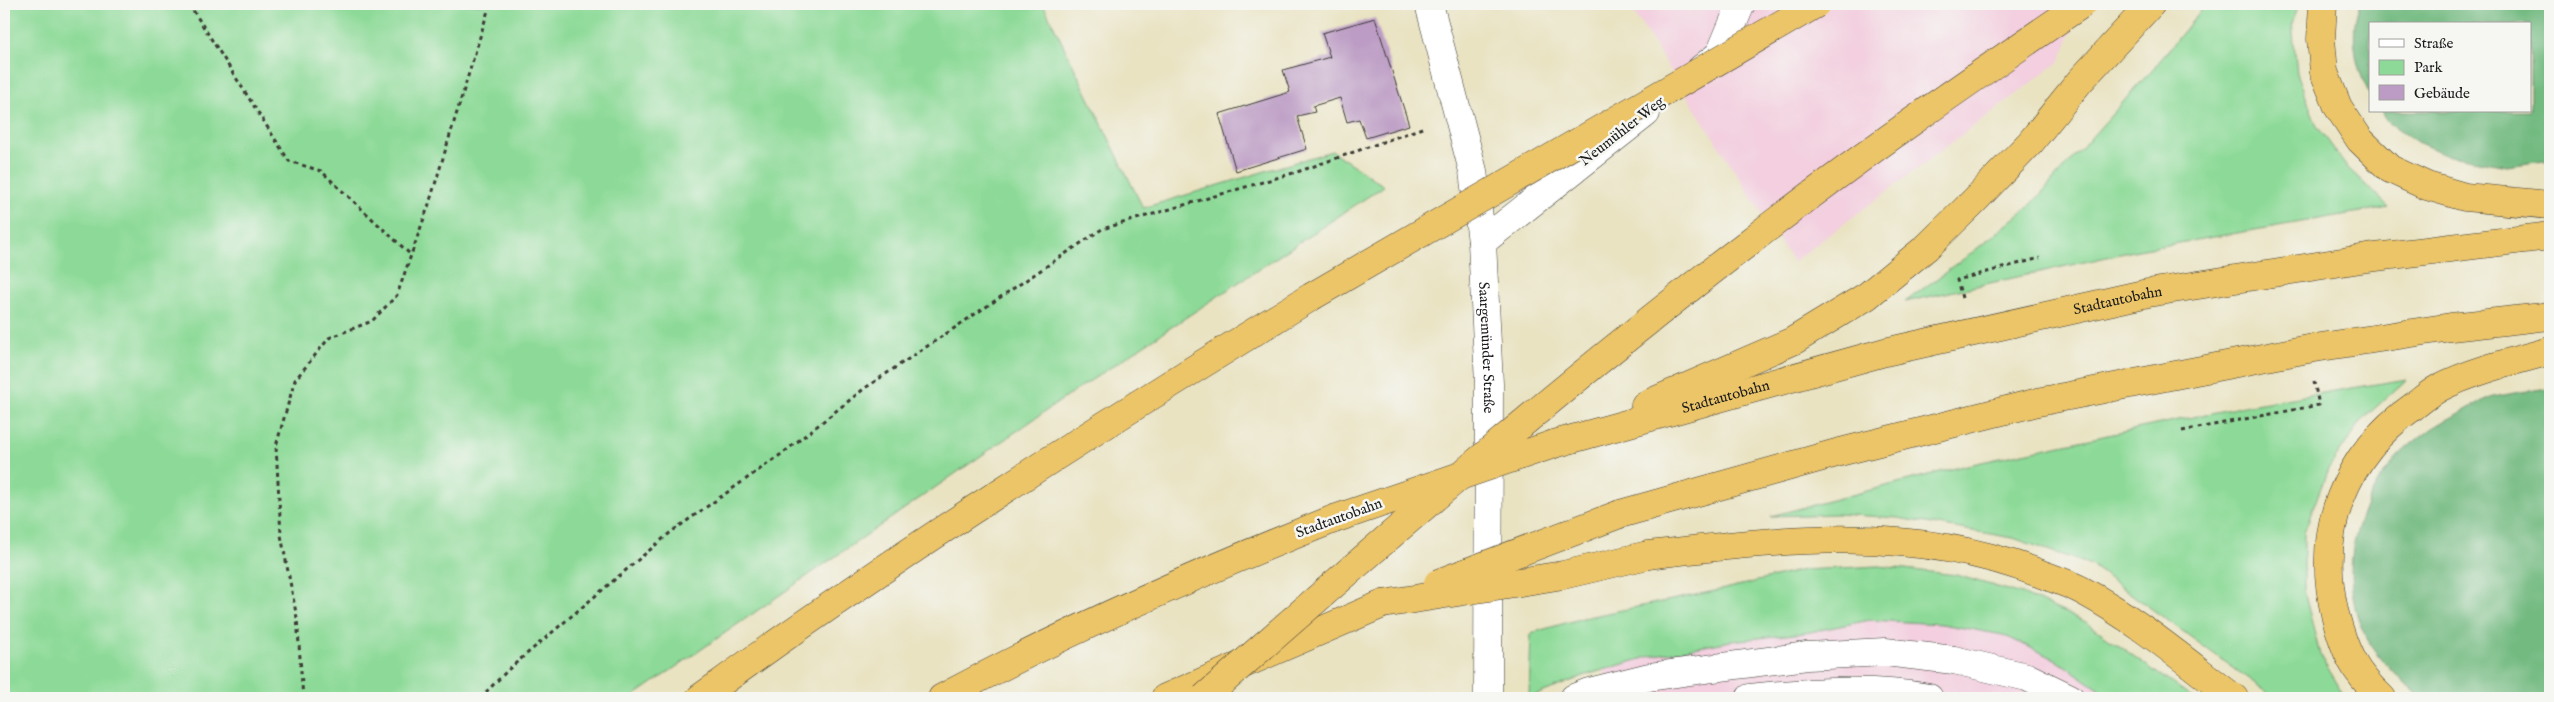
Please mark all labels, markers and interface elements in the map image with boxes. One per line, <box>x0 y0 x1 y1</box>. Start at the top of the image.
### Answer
legend <box>2369 22 2532 112</box>
text: Straße <box>2414 34 2454 53</box>
text: Park <box>2414 58 2444 77</box>
text: Gebäude <box>2414 84 2470 103</box>
street label: Neumühler Weg <box>1576 91 1669 170</box>
street label: Saargemünder Straße <box>1474 281 1499 414</box>
street label: Stadtautobahn <box>2071 281 2163 319</box>
street label: Stadtautobahn <box>1679 375 1772 418</box>
street label: Stadtautobahn <box>1293 494 1385 542</box>

